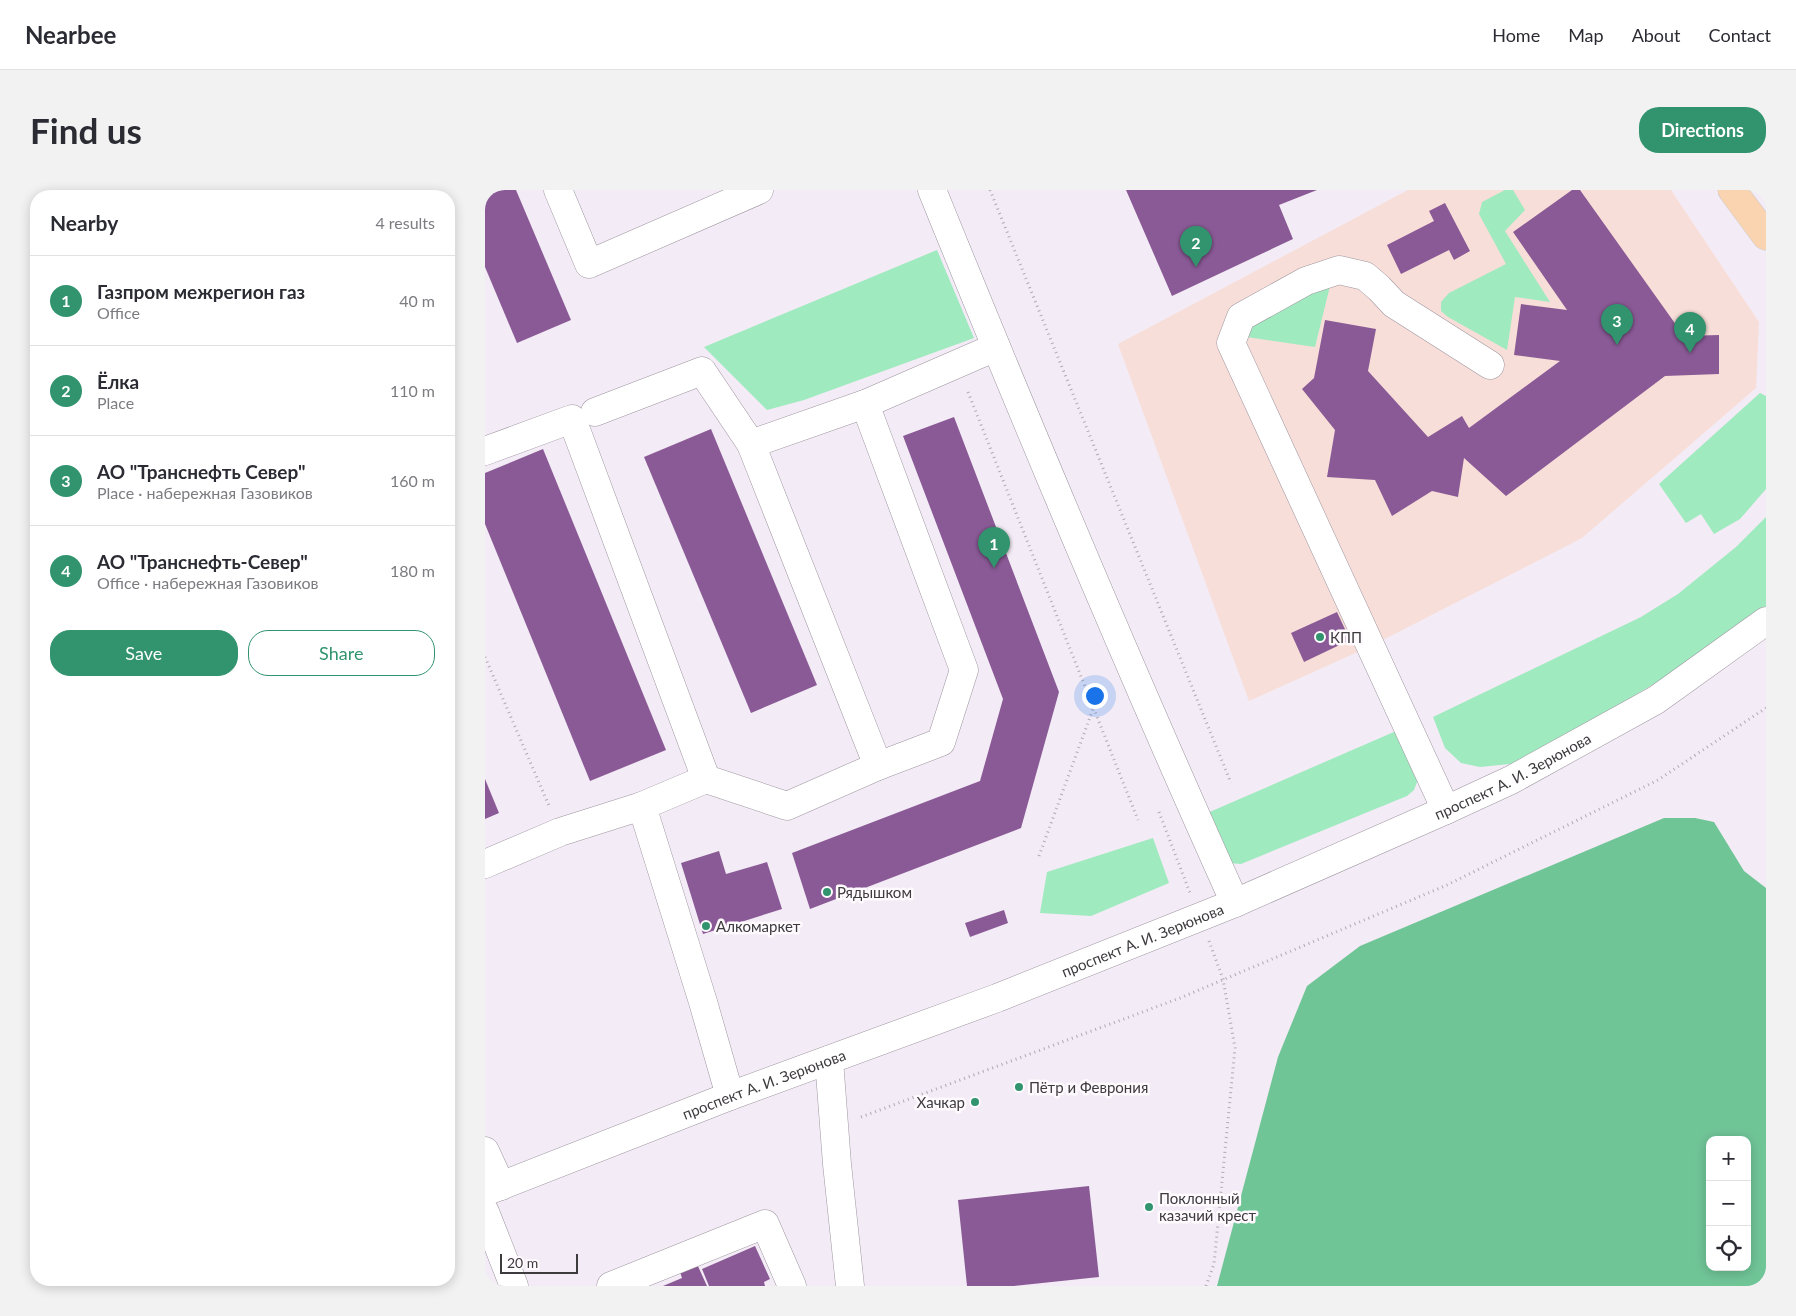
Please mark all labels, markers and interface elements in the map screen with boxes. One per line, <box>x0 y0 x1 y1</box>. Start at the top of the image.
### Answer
text: Nearbee <box>25 20 116 49</box>
text: Home <box>1492 24 1540 46</box>
text: Map <box>1568 24 1604 46</box>
text: About <box>1632 24 1681 46</box>
text: Contact <box>1709 24 1771 46</box>
button: Directions <box>1639 107 1766 153</box>
text: Find us <box>30 109 142 151</box>
text: Nearby <box>50 210 118 235</box>
text: 4 results <box>375 213 435 232</box>
pin: 2 <box>1180 226 1212 267</box>
text: Газпром межрегион газ <box>97 280 305 303</box>
text: 1 <box>61 291 71 310</box>
text: 40 m <box>399 291 435 310</box>
text: Office <box>97 303 140 322</box>
pin: 3 <box>1601 304 1633 345</box>
pin: 4 <box>1674 312 1706 353</box>
text: Ёлка <box>97 370 139 393</box>
text: 2 <box>61 381 71 400</box>
text: 110 m <box>390 381 435 400</box>
text: Place <box>97 393 134 412</box>
text: АО "Транснефть Север" <box>97 460 305 483</box>
text: 3 <box>61 471 71 490</box>
text: 160 m <box>390 471 435 490</box>
text: Place · набережная Газовиков <box>97 483 313 502</box>
pin: 1 <box>978 527 1010 568</box>
text: АО "Транснефть-Север" <box>97 550 308 573</box>
text: 4 <box>61 561 71 580</box>
text: 180 m <box>390 561 435 580</box>
text: Office · набережная Газовиков <box>97 573 318 592</box>
place label: КПП <box>1330 628 1362 646</box>
button: Save <box>50 630 238 676</box>
button: Share <box>248 630 435 676</box>
marker: КПП <box>1314 631 1326 643</box>
your location <box>1082 683 1108 709</box>
street label: проспект А. И. Зерюнова <box>1431 729 1594 823</box>
place label: Рядышком <box>837 883 912 901</box>
marker: Рядышком <box>821 886 833 898</box>
street label: проспект А. И. Зерюнова <box>1059 900 1226 980</box>
place label: Алкомаркет <box>716 917 801 935</box>
marker: Алкомаркет <box>700 920 712 932</box>
street label: проспект А. И. Зерюнова <box>680 1045 848 1123</box>
place label: Пётр и Феврония <box>1029 1078 1148 1096</box>
marker: Пётр и Феврония <box>1013 1081 1025 1093</box>
place label: Хачкар <box>917 1093 965 1111</box>
marker: Хачкар <box>969 1096 981 1108</box>
map controls <box>1706 1136 1751 1271</box>
button: + <box>1706 1136 1751 1181</box>
button: − <box>1706 1181 1751 1226</box>
place label: Поклонный казачий крест <box>1159 1189 1256 1224</box>
marker: Поклонный казачий крест <box>1143 1201 1155 1213</box>
button: locate <box>1706 1226 1751 1271</box>
scale bar <box>500 1251 577 1274</box>
text: 20 m <box>507 1254 538 1271</box>

